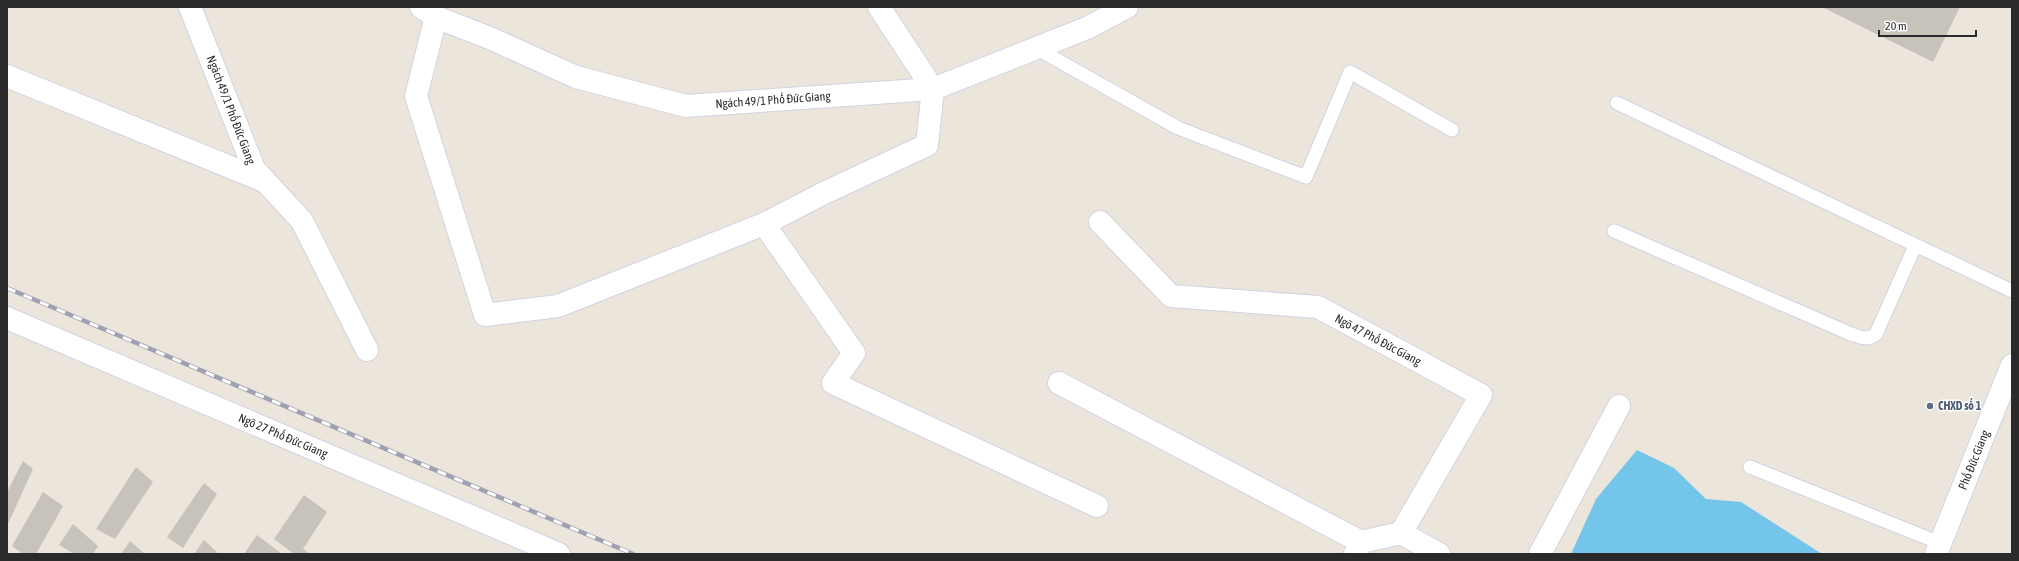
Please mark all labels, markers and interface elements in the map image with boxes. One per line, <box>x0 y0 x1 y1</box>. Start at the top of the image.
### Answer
scale bar <box>1879 12 1976 38</box>
text: 20 m <box>1885 19 1907 33</box>
street label: Ngách 49/1 Phố Đức Giang <box>204 54 259 167</box>
street label: Ngách 49/1 Phố Đức Giang <box>715 89 832 111</box>
street label: Ngõ 47 Phố Đức Giang <box>1333 311 1424 369</box>
place label: CHXD số 1 <box>1938 398 1982 413</box>
marker: CHXD số 1 <box>1925 401 1935 411</box>
street label: Ngõ 27 Phố Đức Giang <box>236 411 330 461</box>
street label: Phố Đức Giang <box>1956 427 1993 492</box>

